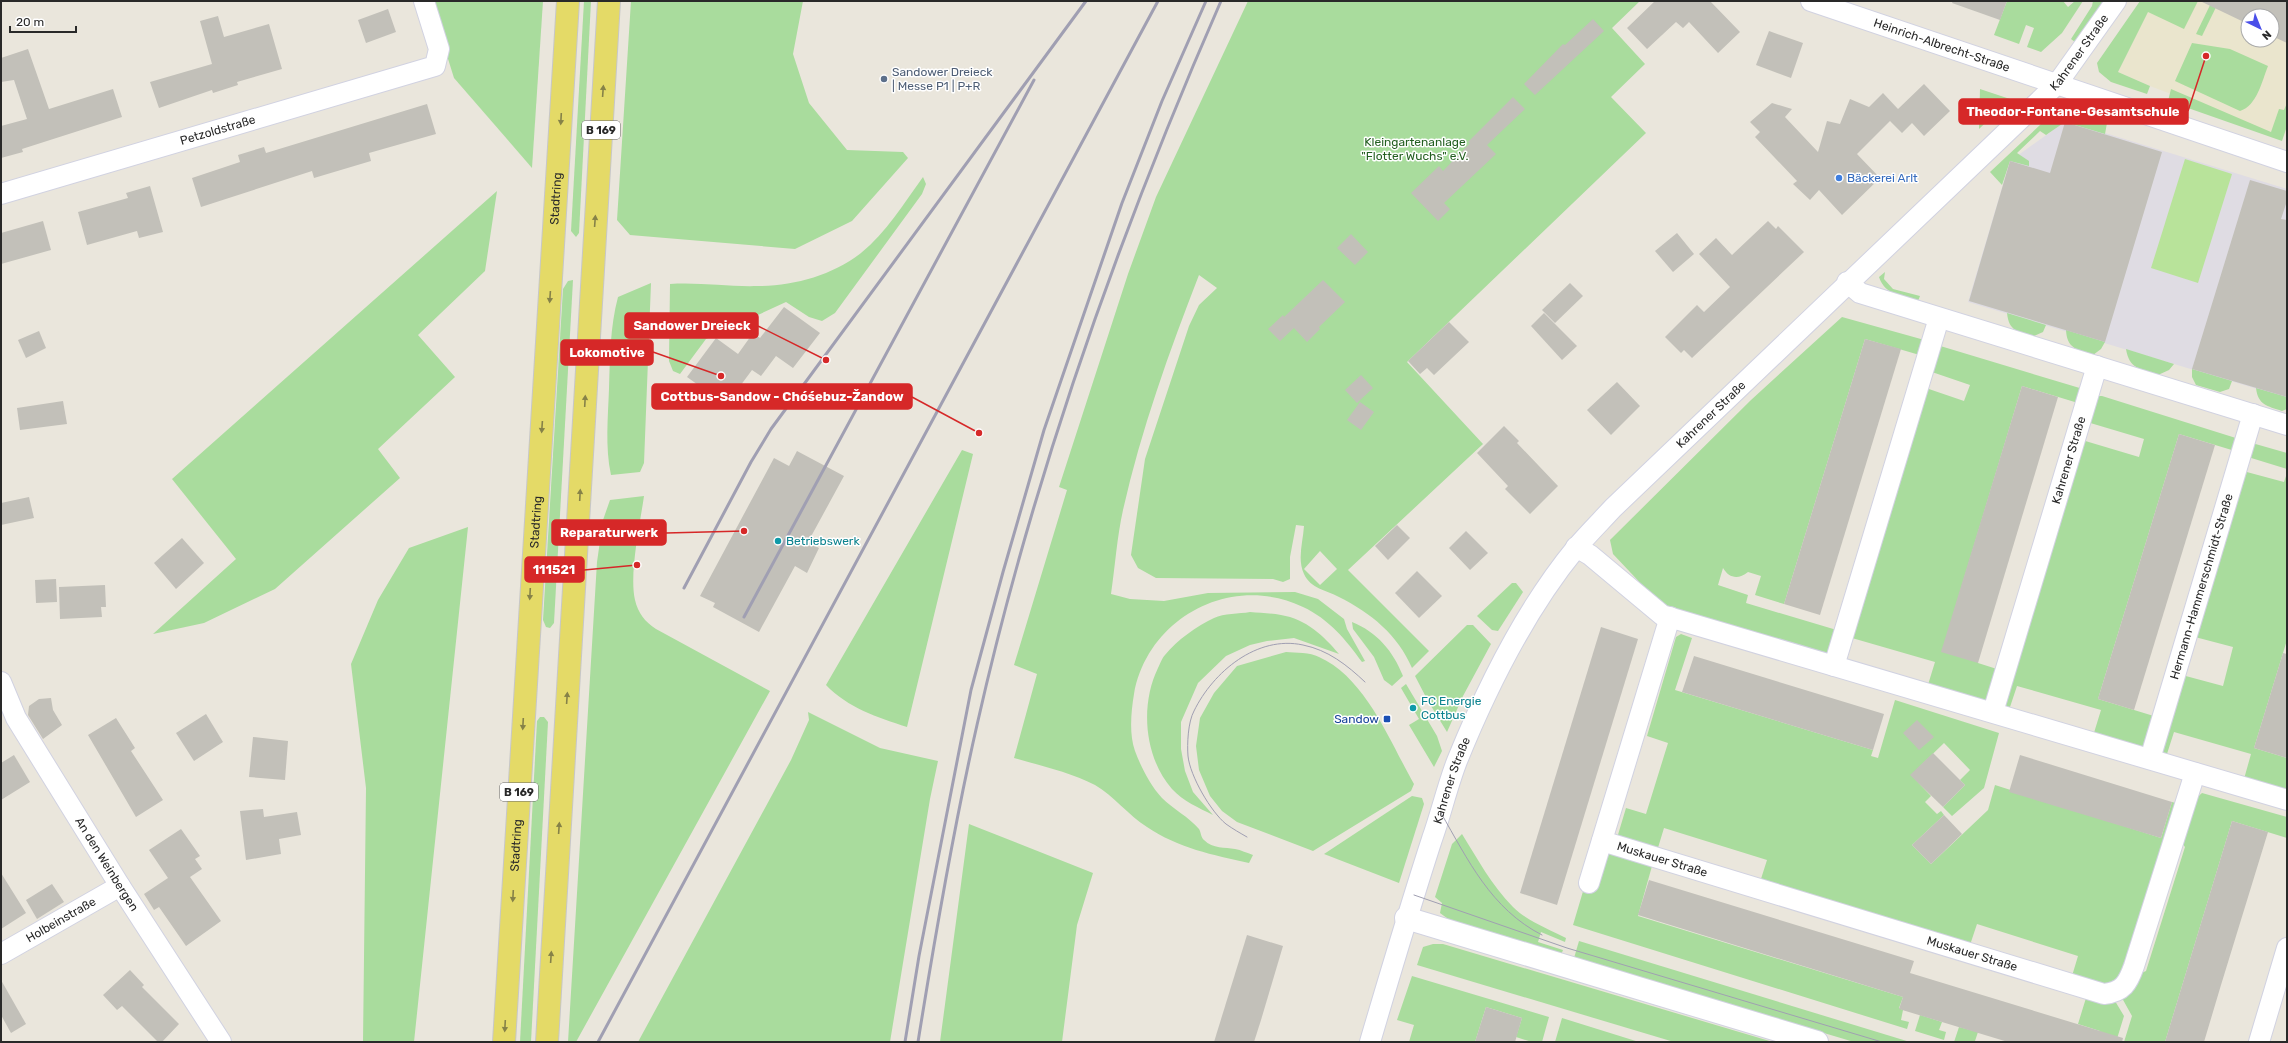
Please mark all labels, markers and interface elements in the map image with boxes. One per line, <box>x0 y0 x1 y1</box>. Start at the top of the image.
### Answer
scale bar <box>10 8 76 34</box>
north arrow <box>2240 8 2280 48</box>
street label: Kahrener Straße <box>2047 11 2111 94</box>
text: 20 m <box>16 15 44 29</box>
street label: Heinrich-Albrecht-Straße <box>1872 16 2012 75</box>
text: N <box>2259 27 2274 42</box>
place label: Sandower Dreieck | Messe P1 | P+R <box>892 65 993 93</box>
marker: Sandower Dreieck | Messe P1 | P+R <box>879 74 889 84</box>
one-way arrow <box>600 85 607 97</box>
callout: Theodor-Fontane-Gesamtschule <box>1959 99 2188 124</box>
text: Theodor-Fontane-Gesamtschule <box>1966 104 2180 119</box>
street label: Petzoldstraße <box>179 112 257 148</box>
one-way arrow <box>557 113 564 125</box>
road number: B 169 <box>582 121 620 139</box>
park label: Kleingartenanlage "Flotter Wuchs" e.V. <box>1361 135 1469 163</box>
place label: Bäckerei Arlt <box>1847 171 1918 185</box>
street label: Stadtring <box>547 172 564 225</box>
marker: Bäckerei Arlt <box>1834 173 1844 183</box>
one-way arrow <box>592 215 599 227</box>
one-way arrow <box>547 291 554 303</box>
callout: Sandower Dreieck <box>625 313 758 338</box>
text: Sandower Dreieck <box>633 318 751 333</box>
callout: Lokomotive <box>561 340 653 365</box>
text: Lokomotive <box>569 345 645 360</box>
street label: Kahrener Straße <box>1673 378 1749 451</box>
callout: Cottbus-Sandow - Chóśebuz-Žandow <box>652 384 912 409</box>
text: Cottbus-Sandow - Chóśebuz-Žandow <box>660 389 904 404</box>
one-way arrow <box>582 395 589 407</box>
street label: Kahrener Straße <box>2049 414 2089 506</box>
one-way arrow <box>538 421 545 433</box>
one-way arrow <box>577 488 583 501</box>
street label: Hermann-Hammerschmidt-Straße <box>2167 492 2236 681</box>
street label: Stadtring <box>527 495 545 549</box>
callout: Reparaturwerk <box>552 520 666 545</box>
text: Reparaturwerk <box>560 525 658 540</box>
place label: Betriebswerk <box>786 534 860 548</box>
marker: Betriebswerk <box>773 536 783 546</box>
callout: 111521 <box>525 557 584 582</box>
text: 111521 <box>533 562 575 577</box>
one-way arrow <box>527 588 534 600</box>
one-way arrow <box>564 692 571 704</box>
place label: FC Energie Cottbus <box>1421 694 1482 722</box>
marker: FC Energie Cottbus <box>1408 703 1418 713</box>
place label: Sandow <box>1334 712 1379 726</box>
marker: Sandow <box>1382 714 1392 724</box>
one-way arrow <box>519 718 526 730</box>
street label: Kahrener Straße <box>1430 735 1473 826</box>
road number: B 169 <box>500 783 538 801</box>
street label: An den Weinbergen <box>72 815 141 914</box>
street label: Stadtring <box>507 819 525 872</box>
one-way arrow <box>556 821 562 834</box>
street label: Muskauer Straße <box>1615 839 1709 880</box>
one-way arrow <box>509 890 516 902</box>
street label: Holbeinstraße <box>23 894 99 945</box>
street label: Muskauer Straße <box>1925 933 2019 974</box>
one-way arrow <box>547 951 554 963</box>
one-way arrow <box>501 1020 508 1032</box>

